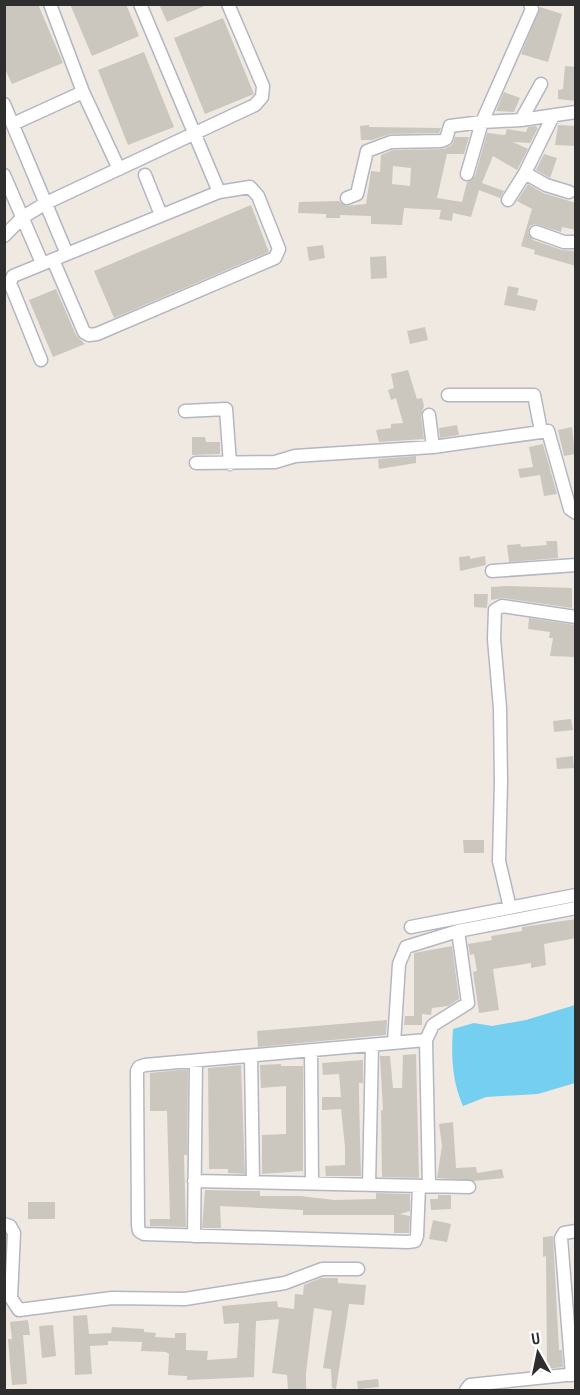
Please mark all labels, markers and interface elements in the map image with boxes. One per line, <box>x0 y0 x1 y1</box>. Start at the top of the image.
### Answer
north arrow <box>508 1323 568 1383</box>
text: U <box>530 1328 541 1349</box>

